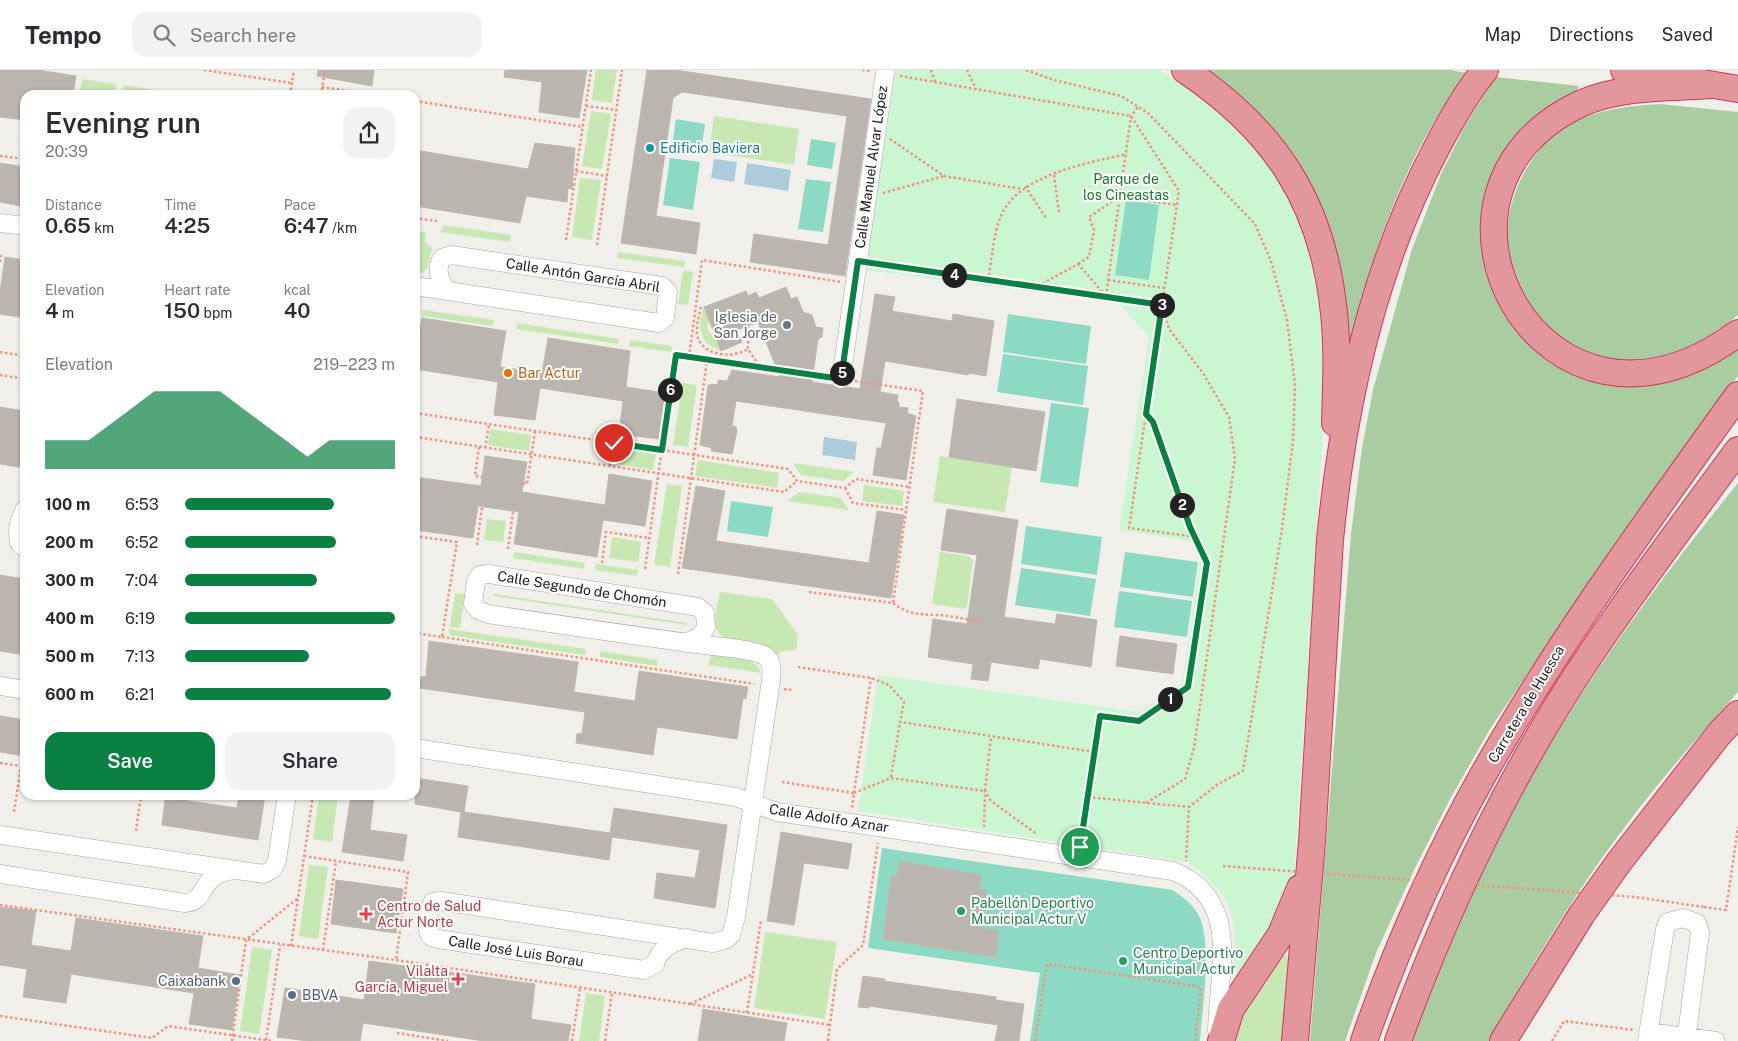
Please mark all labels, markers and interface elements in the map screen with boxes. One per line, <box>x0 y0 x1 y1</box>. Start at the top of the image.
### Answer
search box <box>132 12 482 57</box>
text: Tempo <box>25 21 102 49</box>
icon: search <box>150 21 178 49</box>
text: Search here <box>190 24 296 46</box>
text: Map <box>1484 24 1521 45</box>
text: Directions <box>1549 24 1634 45</box>
text: Saved <box>1662 24 1713 45</box>
street label: Calle Manuel Alvar López <box>852 84 890 249</box>
text: Evening run <box>45 106 201 139</box>
button: share <box>343 107 395 159</box>
place label: Edificio Baviera <box>660 140 760 156</box>
text: 20:39 <box>45 142 88 161</box>
marker: Edificio Baviera <box>644 142 656 154</box>
park label: Parque de los Cineastas <box>1083 171 1169 203</box>
text: Distance <box>45 197 102 213</box>
text: Time <box>164 197 196 213</box>
text: Pace <box>284 197 316 213</box>
text: 0.65 <box>45 213 91 238</box>
text: 4:25 <box>164 213 210 238</box>
text: 6:47 <box>284 213 329 238</box>
text: km <box>91 220 114 236</box>
text: /km <box>329 220 357 236</box>
street label: Calle Antón García Abril <box>505 255 661 295</box>
pin: 4 <box>942 262 966 288</box>
text: 4 <box>950 267 959 283</box>
text: Elevation <box>45 282 104 298</box>
text: Heart rate <box>164 282 231 298</box>
text: kcal <box>284 282 311 298</box>
pin: 3 <box>1150 292 1174 318</box>
text: 3 <box>1158 297 1167 313</box>
text: 4 <box>45 298 59 323</box>
text: 150 <box>164 298 200 323</box>
text: 40 <box>284 298 310 323</box>
text: m <box>59 305 74 321</box>
text: bpm <box>200 305 232 321</box>
place label: Iglesia de San Jorge <box>713 309 777 341</box>
marker: Iglesia de San Jorge <box>781 319 793 331</box>
text: Elevation <box>45 355 113 374</box>
text: 219–223 m <box>313 355 395 374</box>
pin: 5 <box>830 360 854 386</box>
place label: Bar Actur <box>518 365 580 381</box>
text: 5 <box>838 365 847 381</box>
marker: Bar Actur <box>502 367 514 379</box>
pin: 6 <box>658 378 682 402</box>
text: 6 <box>666 382 675 398</box>
pin <box>593 422 635 464</box>
icon: check <box>600 429 628 457</box>
pin: 2 <box>1170 492 1194 518</box>
text: 100 m <box>45 495 90 514</box>
text: 6:53 <box>125 495 159 514</box>
text: 2 <box>1178 497 1187 513</box>
text: 200 m <box>45 533 94 552</box>
text: 6:52 <box>125 533 158 552</box>
street label: Calle Segundo de Chomón <box>496 568 668 610</box>
text: 300 m <box>45 571 94 590</box>
text: 7:04 <box>125 571 158 590</box>
text: 400 m <box>45 609 94 628</box>
text: 6:19 <box>125 609 155 628</box>
street label: Carretera de Huesca <box>1485 643 1567 765</box>
text: 500 m <box>45 647 94 666</box>
text: 7:13 <box>125 647 155 666</box>
text: 600 m <box>45 685 94 704</box>
text: 6:21 <box>125 685 155 704</box>
pin: 1 <box>1158 686 1182 712</box>
text: 1 <box>1168 691 1174 707</box>
button: Save <box>45 732 215 790</box>
button: Share <box>225 732 395 790</box>
street label: Calle Adolfo Aznar <box>768 801 890 835</box>
pin <box>1059 826 1101 868</box>
icon: arrive <box>1066 833 1094 861</box>
place label: Pabellón Deportivo Municipal Actur V <box>971 895 1094 927</box>
place label: Centro de Salud Actur Norte <box>377 898 481 930</box>
marker: Pabellón Deportivo Municipal Actur V <box>955 905 967 917</box>
marker: Centro de Salud Actur Norte <box>359 907 373 921</box>
street label: Calle José Luis Borau <box>447 932 585 970</box>
place label: Centro Deportivo Municipal Actur <box>1133 945 1243 977</box>
marker: Centro Deportivo Municipal Actur <box>1117 955 1129 967</box>
place label: Vilalta García, Miguel <box>355 963 448 995</box>
place label: Caixabank <box>158 973 226 989</box>
marker: Vilalta García, Miguel <box>452 973 464 985</box>
marker: Caixabank <box>230 975 242 987</box>
place label: BBVA <box>302 987 338 1003</box>
marker: BBVA <box>286 989 298 1001</box>

